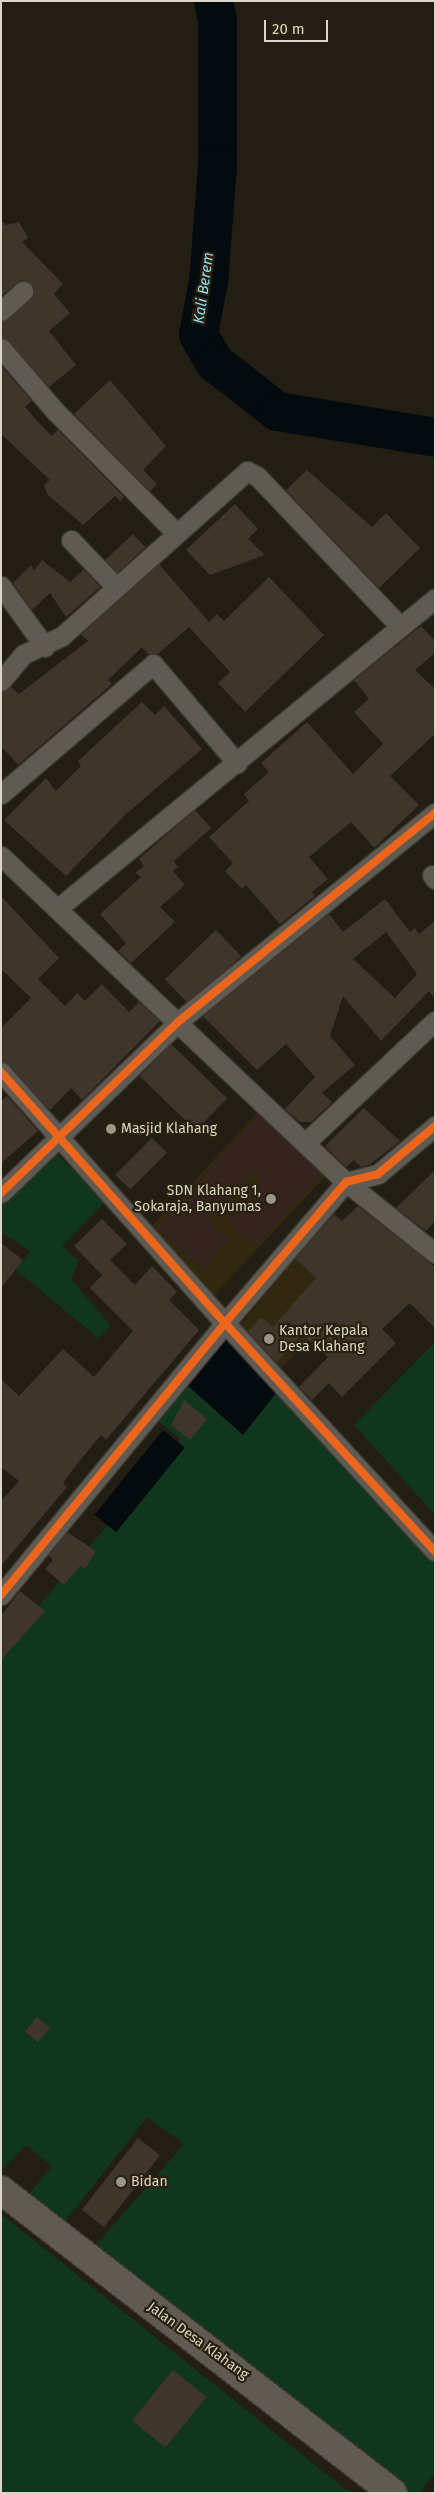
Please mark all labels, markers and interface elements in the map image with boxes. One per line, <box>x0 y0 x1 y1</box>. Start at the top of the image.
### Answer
scale bar <box>266 10 330 42</box>
text: 20 m <box>272 20 305 38</box>
water label: Kali Berem <box>190 251 218 325</box>
place label: Masjid Klahang <box>121 1121 217 1137</box>
marker: Masjid Klahang <box>105 1123 117 1135</box>
place label: SDN Klahang 1, Sokaraja, Banyumas <box>134 1183 261 1216</box>
marker: SDN Klahang 1, Sokaraja, Banyumas <box>265 1193 277 1205</box>
place label: Kantor Kepala Desa Klahang <box>279 1323 368 1355</box>
marker: Kantor Kepala Desa Klahang <box>263 1333 275 1345</box>
place label: Bidan <box>131 2174 168 2190</box>
marker: Bidan <box>115 2176 127 2188</box>
street label: Jalan Desa Klahang <box>144 2299 252 2383</box>

